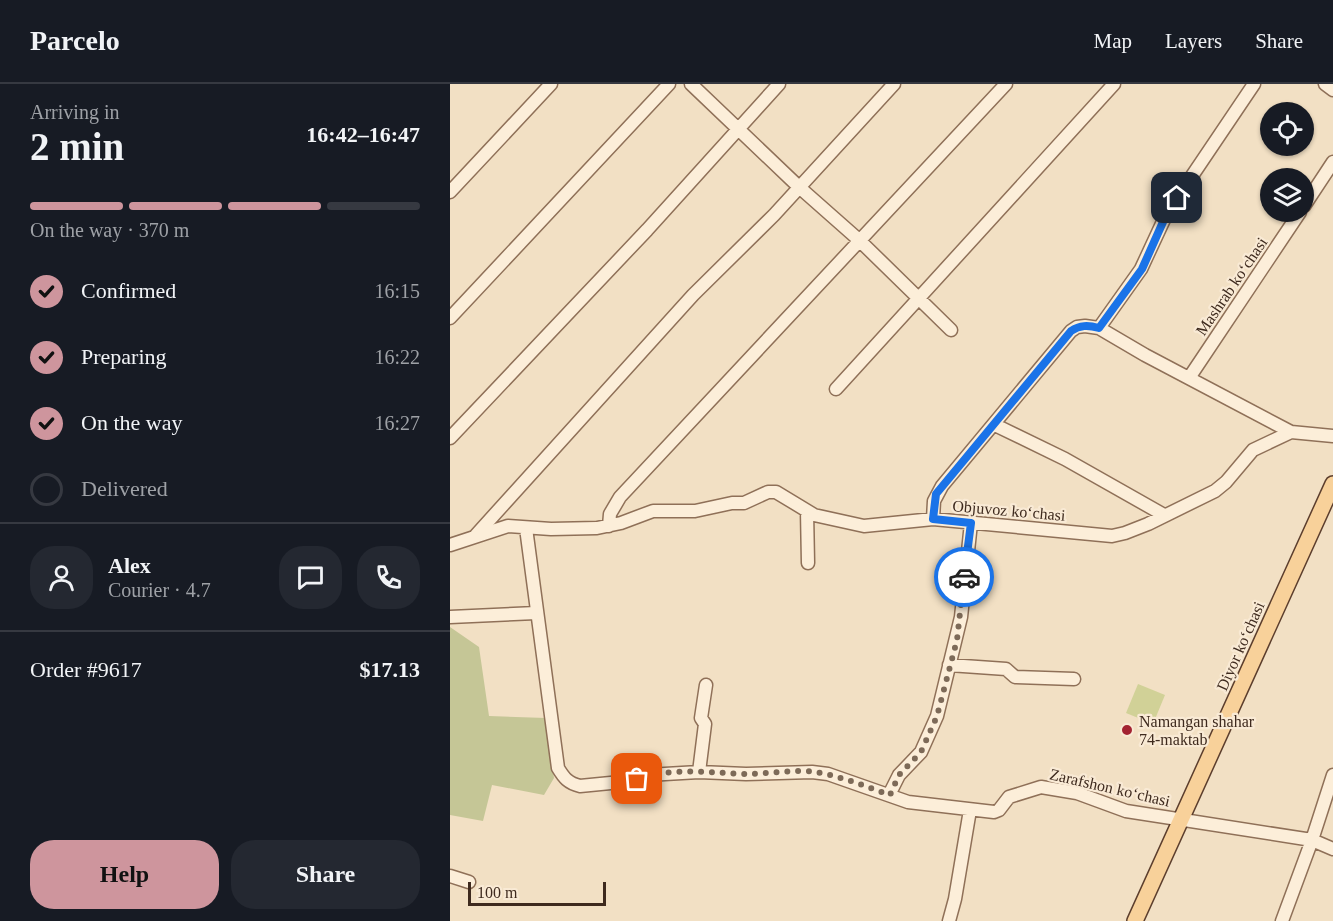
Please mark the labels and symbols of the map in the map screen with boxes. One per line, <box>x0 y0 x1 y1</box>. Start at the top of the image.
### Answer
pin <box>1151 172 1202 223</box>
street label: Mashrab koʻchasi <box>1192 234 1271 338</box>
street label: Objuvoz koʻchasi <box>952 497 1067 525</box>
courier <box>934 547 994 607</box>
street label: Diyor koʻchasi <box>1213 599 1269 694</box>
place label: Namangan shahar 74-maktab <box>1139 713 1255 748</box>
marker: Namangan shahar 74-maktab <box>1120 723 1134 737</box>
pin <box>611 753 662 804</box>
street label: Zarafshon koʻchasi <box>1048 765 1172 810</box>
scale bar <box>468 879 606 906</box>

